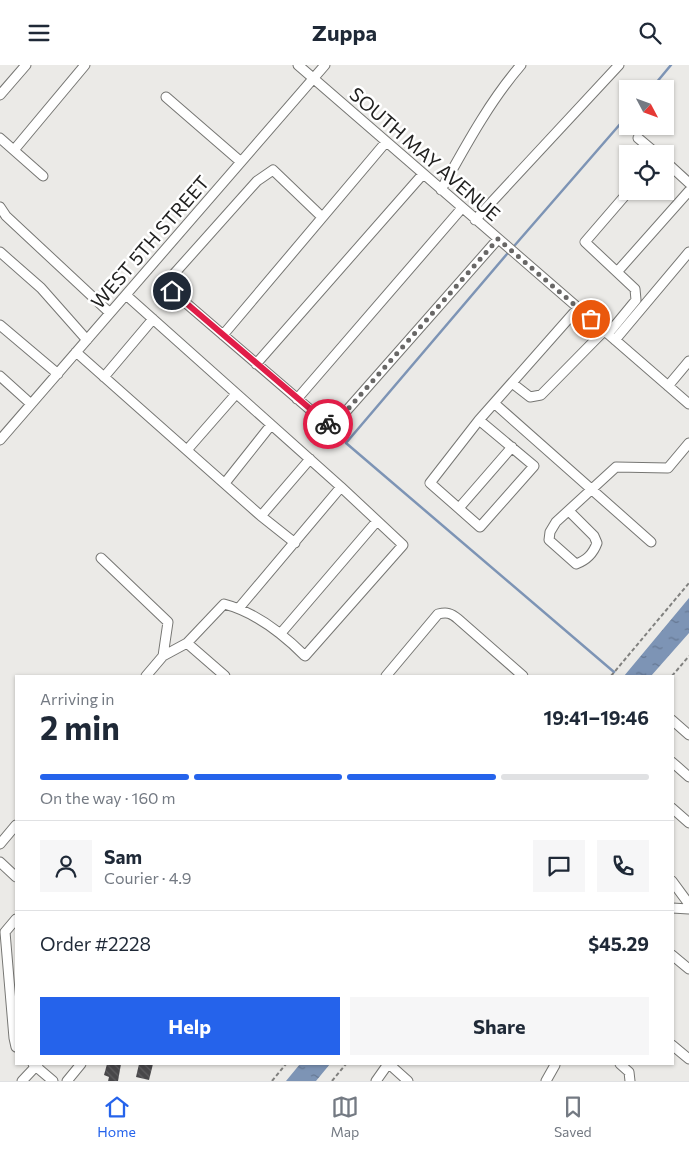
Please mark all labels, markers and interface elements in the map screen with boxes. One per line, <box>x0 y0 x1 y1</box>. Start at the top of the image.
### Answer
icon: menu <box>25 19 53 47</box>
text: Zuppa <box>312 19 377 46</box>
icon: search <box>636 19 664 47</box>
north arrow <box>619 80 674 135</box>
map controls <box>619 80 674 200</box>
street label: SOUTH MAY AVENUE <box>345 82 505 225</box>
button: locate <box>619 145 674 200</box>
street label: WEST 5TH STREET <box>86 171 214 313</box>
pin <box>151 270 193 312</box>
icon: home <box>158 277 186 305</box>
pin <box>570 298 612 340</box>
icon: bag <box>577 305 605 333</box>
courier <box>303 399 353 449</box>
icon: bike <box>314 410 342 438</box>
text: Arriving in <box>40 689 114 708</box>
text: 19:41–19:46 <box>544 706 649 729</box>
text: 2 min <box>40 707 120 747</box>
text: On the way · 160 m <box>40 788 176 807</box>
button: person <box>40 840 92 892</box>
button: chat <box>533 840 585 892</box>
button: phone <box>597 840 649 892</box>
text: Sam <box>104 845 142 868</box>
text: Courier · 4.9 <box>104 868 191 887</box>
text: Order #2228 <box>40 932 151 955</box>
text: $45.29 <box>588 932 649 955</box>
button: Help <box>40 997 340 1055</box>
button: Share <box>350 997 649 1055</box>
tab: Home <box>97 1093 136 1140</box>
tab: Map <box>330 1093 359 1140</box>
tab: Saved <box>554 1093 592 1140</box>

